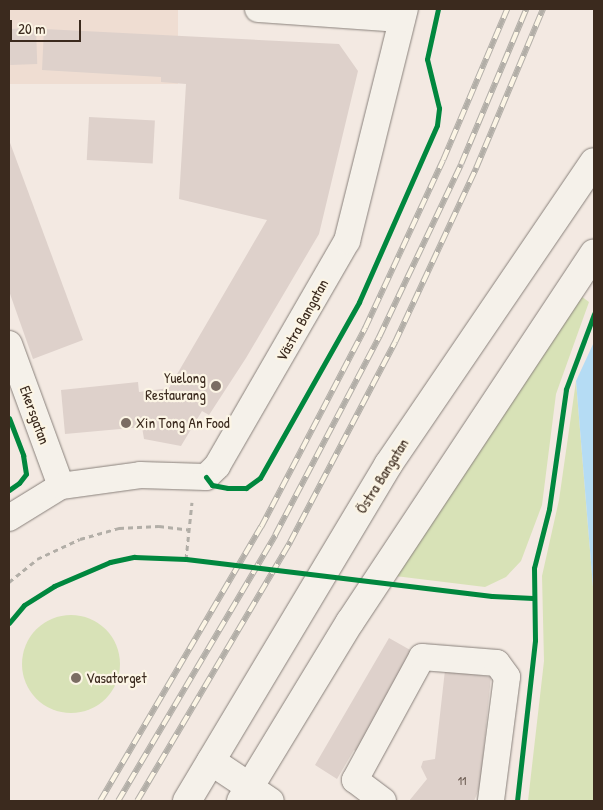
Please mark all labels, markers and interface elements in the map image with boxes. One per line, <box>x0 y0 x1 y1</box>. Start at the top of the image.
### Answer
scale bar <box>12 10 84 42</box>
text: 20 m <box>18 18 45 39</box>
street label: Västra Bangatan <box>272 276 332 364</box>
place label: Yuelong Restaurang <box>145 368 206 403</box>
marker: Yuelong Restaurang <box>210 380 222 392</box>
street label: Ekersgatan <box>16 383 54 447</box>
place label: Xin Tong An Food <box>136 414 230 432</box>
marker: Xin Tong An Food <box>120 417 132 429</box>
street label: Östra Bangatan <box>352 435 412 517</box>
place label: Vasatorget <box>86 669 147 687</box>
marker: Vasatorget <box>70 672 82 684</box>
house number: 11 <box>458 774 466 788</box>

